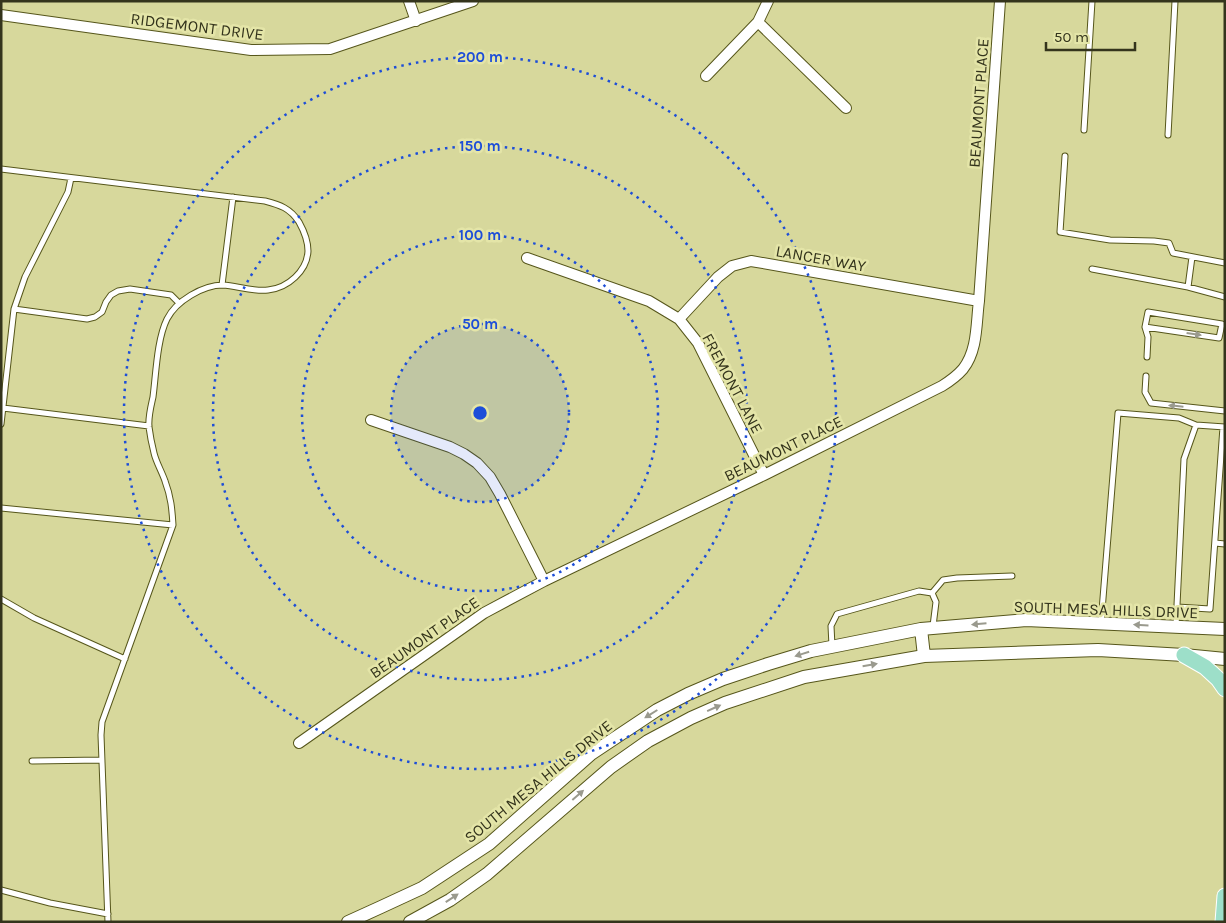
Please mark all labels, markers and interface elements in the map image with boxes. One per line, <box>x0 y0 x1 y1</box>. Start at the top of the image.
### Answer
street label: RIDGEMONT DRIVE <box>129 9 264 44</box>
scale bar <box>1046 20 1135 52</box>
text: 50 m <box>1054 28 1089 46</box>
street label: BEAUMONT PLACE <box>965 38 992 168</box>
text: 200 m <box>457 48 503 66</box>
text: 150 m <box>459 137 501 155</box>
text: 100 m <box>459 226 501 244</box>
street label: LANCER WAY <box>774 241 868 276</box>
text: 50 m <box>462 315 498 333</box>
street label: FREMONT LANE <box>698 330 767 436</box>
one-way arrow <box>1186 331 1202 339</box>
one-way arrow <box>1168 402 1184 410</box>
centre of rings <box>471 404 489 422</box>
street label: BEAUMONT PLACE <box>721 412 846 485</box>
street label: BEAUMONT PLACE <box>366 592 483 682</box>
street label: SOUTH MESA HILLS DRIVE <box>1013 597 1199 622</box>
one-way arrow <box>971 620 987 628</box>
one-way arrow <box>1133 621 1149 629</box>
one-way arrow <box>794 650 809 658</box>
one-way arrow <box>863 661 879 669</box>
one-way arrow <box>707 704 721 712</box>
one-way arrow <box>645 709 658 719</box>
street label: SOUTH MESA HILLS DRIVE <box>461 716 616 847</box>
one-way arrow <box>571 790 584 801</box>
one-way arrow <box>446 893 459 903</box>

